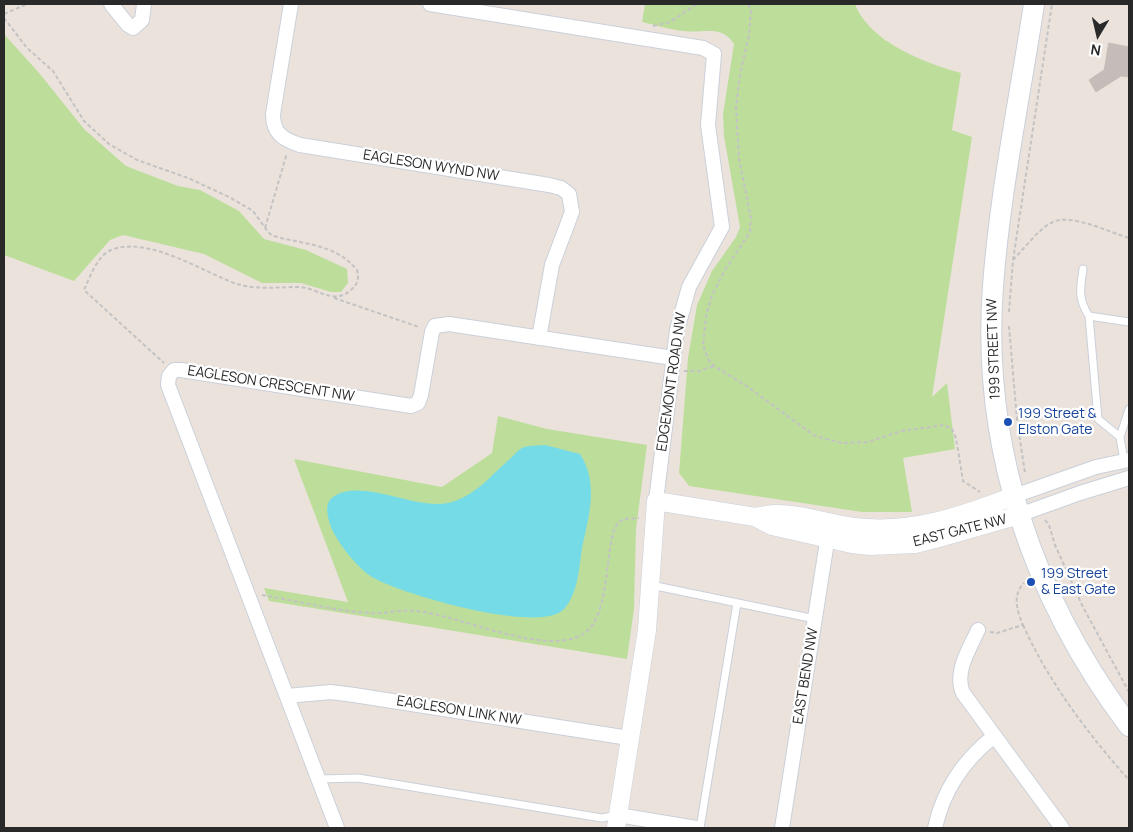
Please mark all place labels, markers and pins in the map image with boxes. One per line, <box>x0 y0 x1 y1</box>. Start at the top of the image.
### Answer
place label: 199 Street & Elston Gate <box>1018 406 1097 438</box>
marker: 199 Street & Elston Gate <box>1002 416 1014 428</box>
place label: 199 Street & East Gate <box>1041 566 1116 598</box>
marker: 199 Street & East Gate <box>1025 576 1037 588</box>

